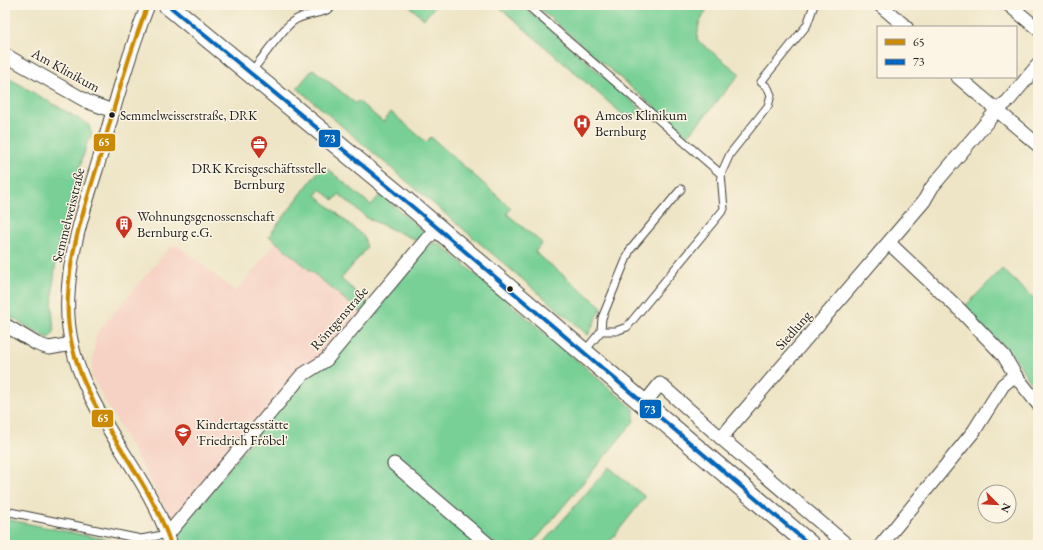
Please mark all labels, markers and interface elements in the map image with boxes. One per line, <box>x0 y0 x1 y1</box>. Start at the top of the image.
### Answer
legend <box>877 26 1017 78</box>
text: 65 <box>913 34 925 50</box>
street label: Am Klinikum <box>28 43 103 96</box>
text: 73 <box>913 54 925 70</box>
place label: Ameos Klinikum Bernburg <box>594 106 687 140</box>
place label: Semmelweisserstraße, DRK <box>120 107 257 124</box>
marker: Semmelweisserstraße, DRK <box>107 110 117 120</box>
hospital icon: Ameos Klinikum Bernburg <box>572 113 592 138</box>
line badge: 73 <box>318 129 341 148</box>
text: 73 <box>324 131 336 145</box>
line badge: 65 <box>93 133 116 152</box>
office icon: DRK Kreisgeschäftsstelle Bernburg <box>249 134 269 159</box>
text: 65 <box>98 135 110 149</box>
place label: DRK Kreisgeschäftsstelle Bernburg <box>192 159 327 193</box>
street label: Semmelweisstraße <box>48 165 89 264</box>
place label: Wohnungsgenossenschaft Bernburg e.G. <box>137 207 275 241</box>
building icon: Wohnungsgenossenschaft Bernburg e.G. <box>114 214 134 239</box>
street label: Röntgenstraße <box>306 282 372 354</box>
unlabelled marker <box>505 284 515 294</box>
street label: Siedlung <box>771 306 816 353</box>
line badge: 73 <box>639 399 662 419</box>
text: 73 <box>644 402 656 416</box>
line badge: 65 <box>91 409 114 428</box>
text: 65 <box>97 411 109 425</box>
place label: Kindertagesstätte 'Friedrich Fröbel' <box>196 415 289 449</box>
school or university icon: Kindertagesstätte 'Friedrich Fröbel' <box>173 422 193 447</box>
north arrow <box>977 484 1017 524</box>
text: N <box>998 501 1014 515</box>

